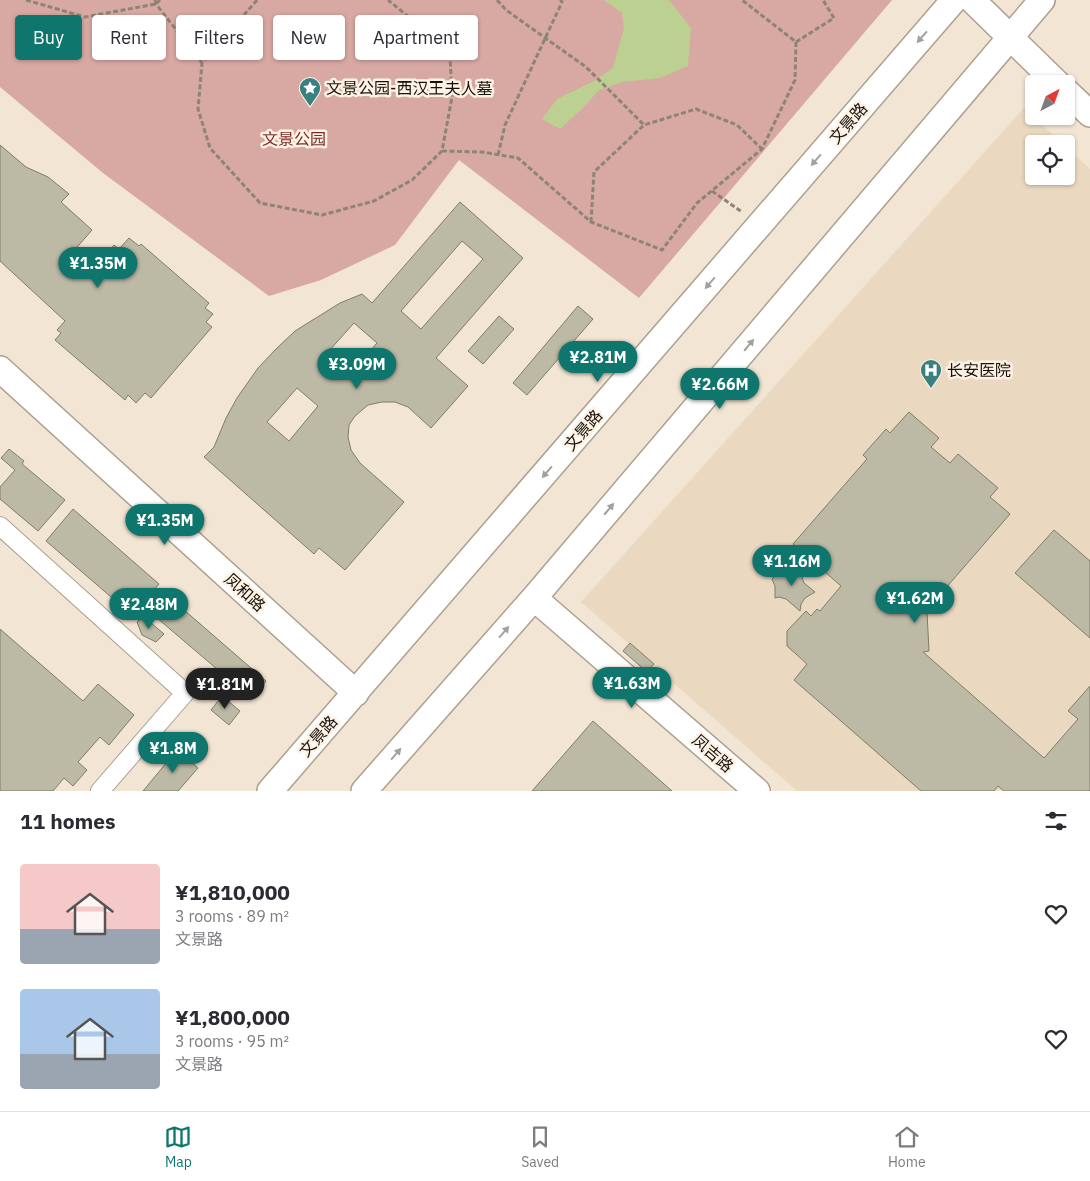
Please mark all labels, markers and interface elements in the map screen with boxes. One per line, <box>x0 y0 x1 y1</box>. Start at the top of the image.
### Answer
chip: Buy <box>15 15 82 60</box>
chip: Rent <box>92 15 166 60</box>
chip: Filters <box>176 15 263 60</box>
chip: New <box>273 15 345 60</box>
chip: Apartment <box>355 15 478 60</box>
one-way arrow <box>916 30 928 42</box>
north arrow <box>1025 75 1075 125</box>
map controls <box>1025 75 1075 185</box>
place icon: 文景公园-西汉王夫人墓 <box>298 76 322 107</box>
place label: 文景公园-西汉王夫人墓 <box>326 78 492 98</box>
street label: 文景路 <box>825 98 871 148</box>
park label: 文景公园 <box>262 129 326 149</box>
button: locate <box>1025 135 1075 185</box>
one-way arrow <box>811 154 822 166</box>
pin: ¥1.35M <box>57 246 139 289</box>
text: ¥1.35M <box>69 253 127 273</box>
one-way arrow <box>705 277 716 289</box>
one-way arrow <box>743 339 754 352</box>
pin: ¥2.81M <box>557 340 639 383</box>
text: ¥2.81M <box>569 347 627 367</box>
pin: ¥3.09M <box>316 348 398 390</box>
text: ¥3.09M <box>328 354 386 374</box>
hospital icon: 长安医院 <box>919 358 943 389</box>
place label: 长安医院 <box>947 360 1011 380</box>
pin: ¥2.66M <box>679 368 761 410</box>
text: ¥2.66M <box>691 374 749 394</box>
street label: 文景路 <box>560 405 606 455</box>
one-way arrow <box>541 466 553 478</box>
one-way arrow <box>604 503 615 516</box>
pin: ¥1.35M <box>124 504 206 546</box>
text: ¥1.35M <box>136 510 194 530</box>
pin: ¥1.16M <box>751 544 833 587</box>
text: ¥1.16M <box>763 551 821 571</box>
street label: 凤和路 <box>220 569 270 615</box>
pin: ¥1.62M <box>874 582 956 624</box>
pin: ¥2.48M <box>108 588 190 630</box>
text: ¥1.62M <box>886 588 944 608</box>
text: ¥2.48M <box>120 594 178 614</box>
one-way arrow <box>498 626 509 639</box>
pin: ¥1.63M <box>591 666 673 709</box>
pin: ¥1.81M <box>184 668 266 710</box>
text: ¥1.63M <box>603 673 661 693</box>
text: ¥1.81M <box>196 674 254 694</box>
street label: 文景路 <box>295 711 341 761</box>
street label: 凤吉路 <box>688 730 738 776</box>
pin: ¥1.8M <box>138 732 208 774</box>
text: ¥1.8M <box>149 738 197 758</box>
one-way arrow <box>391 748 402 761</box>
text: 11 homes <box>20 807 116 835</box>
icon: filters <box>1042 807 1070 835</box>
text: ¥1,810,000 <box>175 878 290 906</box>
icon: home <box>60 884 120 944</box>
icon: heart <box>1042 900 1070 928</box>
text: 3 rooms · 89 m² <box>175 906 289 926</box>
text: 文景路 <box>175 929 223 949</box>
text: ¥1,800,000 <box>175 1003 290 1031</box>
icon: home <box>60 1009 120 1069</box>
icon: heart <box>1042 1025 1070 1053</box>
text: 3 rooms · 95 m² <box>175 1031 289 1051</box>
text: 文景路 <box>175 1054 223 1074</box>
tab: Map <box>164 1123 192 1171</box>
tab: Saved <box>521 1123 559 1171</box>
tab: Home <box>888 1123 926 1171</box>

